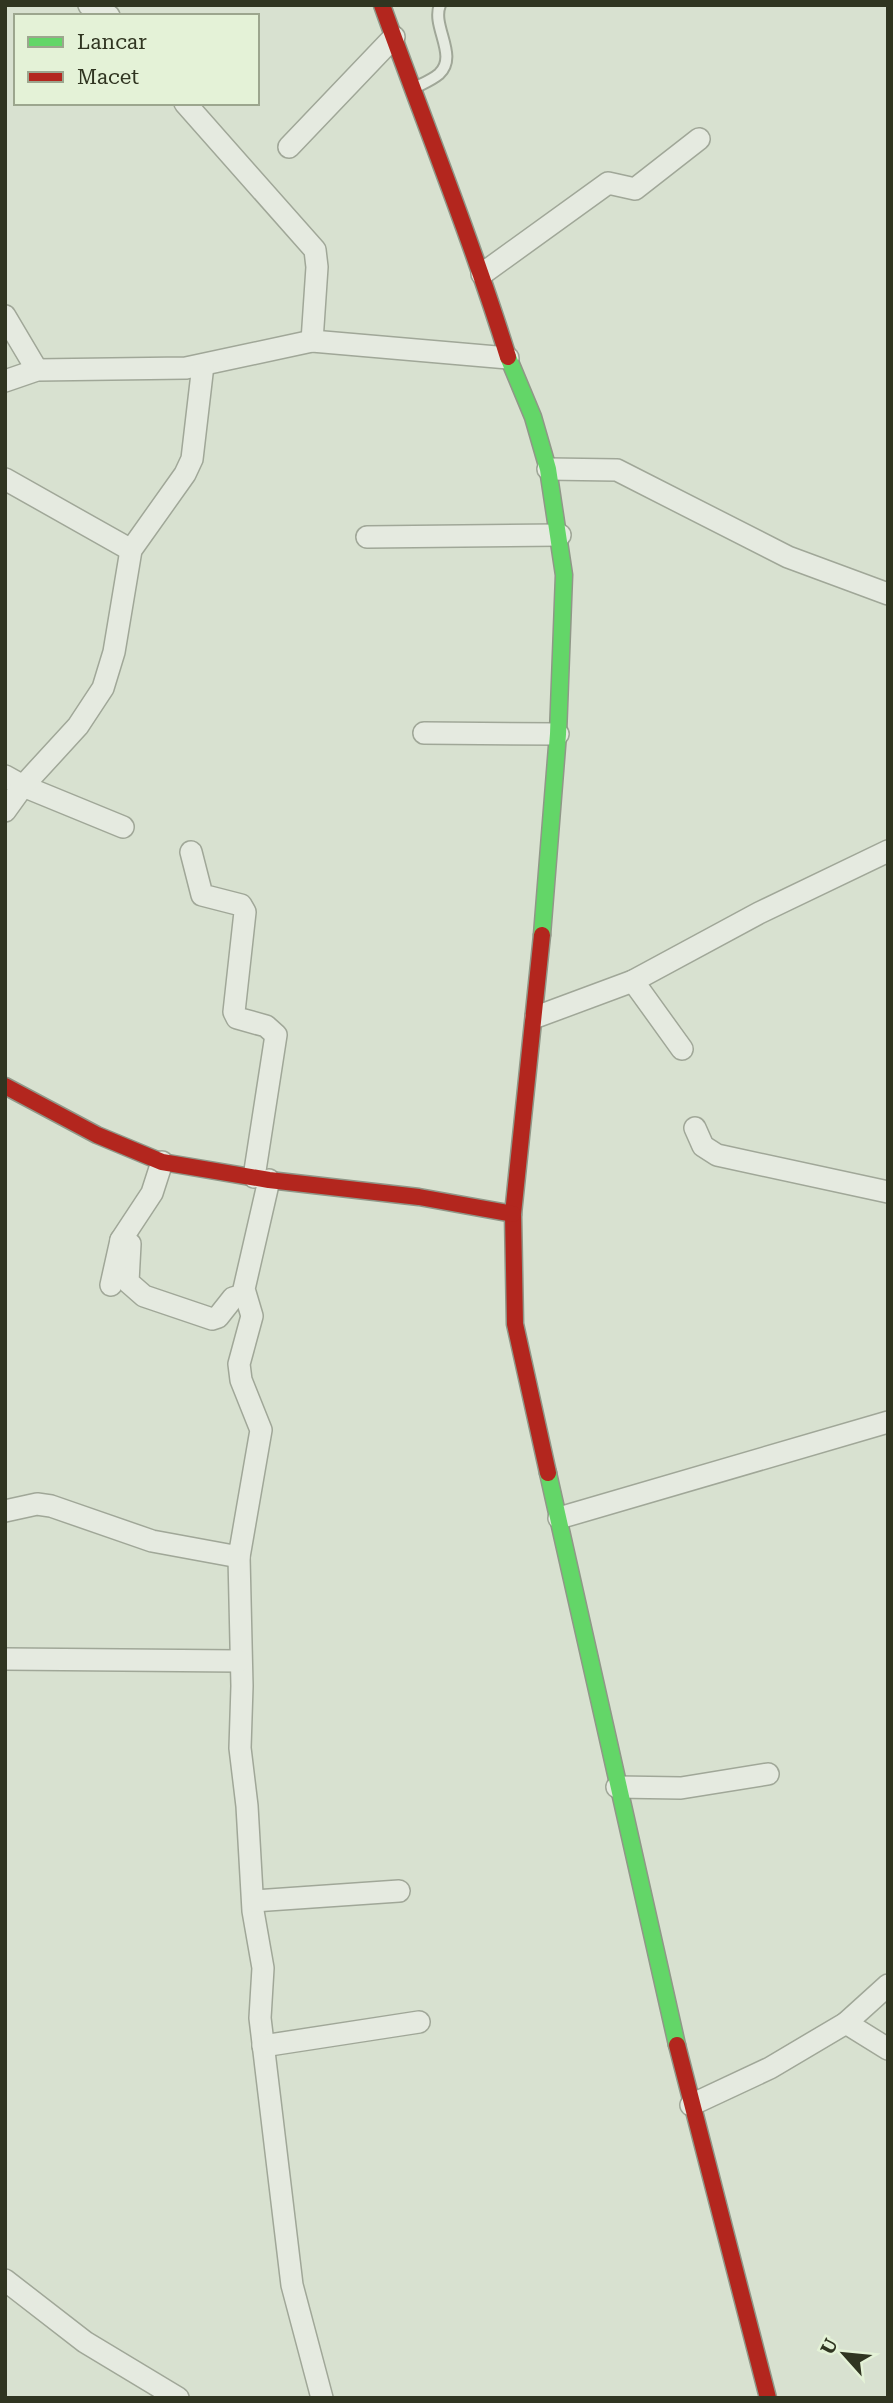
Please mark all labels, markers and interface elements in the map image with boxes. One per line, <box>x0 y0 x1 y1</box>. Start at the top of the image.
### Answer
legend <box>14 14 259 105</box>
text: Lancar <box>77 30 147 54</box>
text: Macet <box>77 65 139 89</box>
north arrow <box>809 2319 879 2389</box>
text: U <box>816 2334 843 2358</box>

